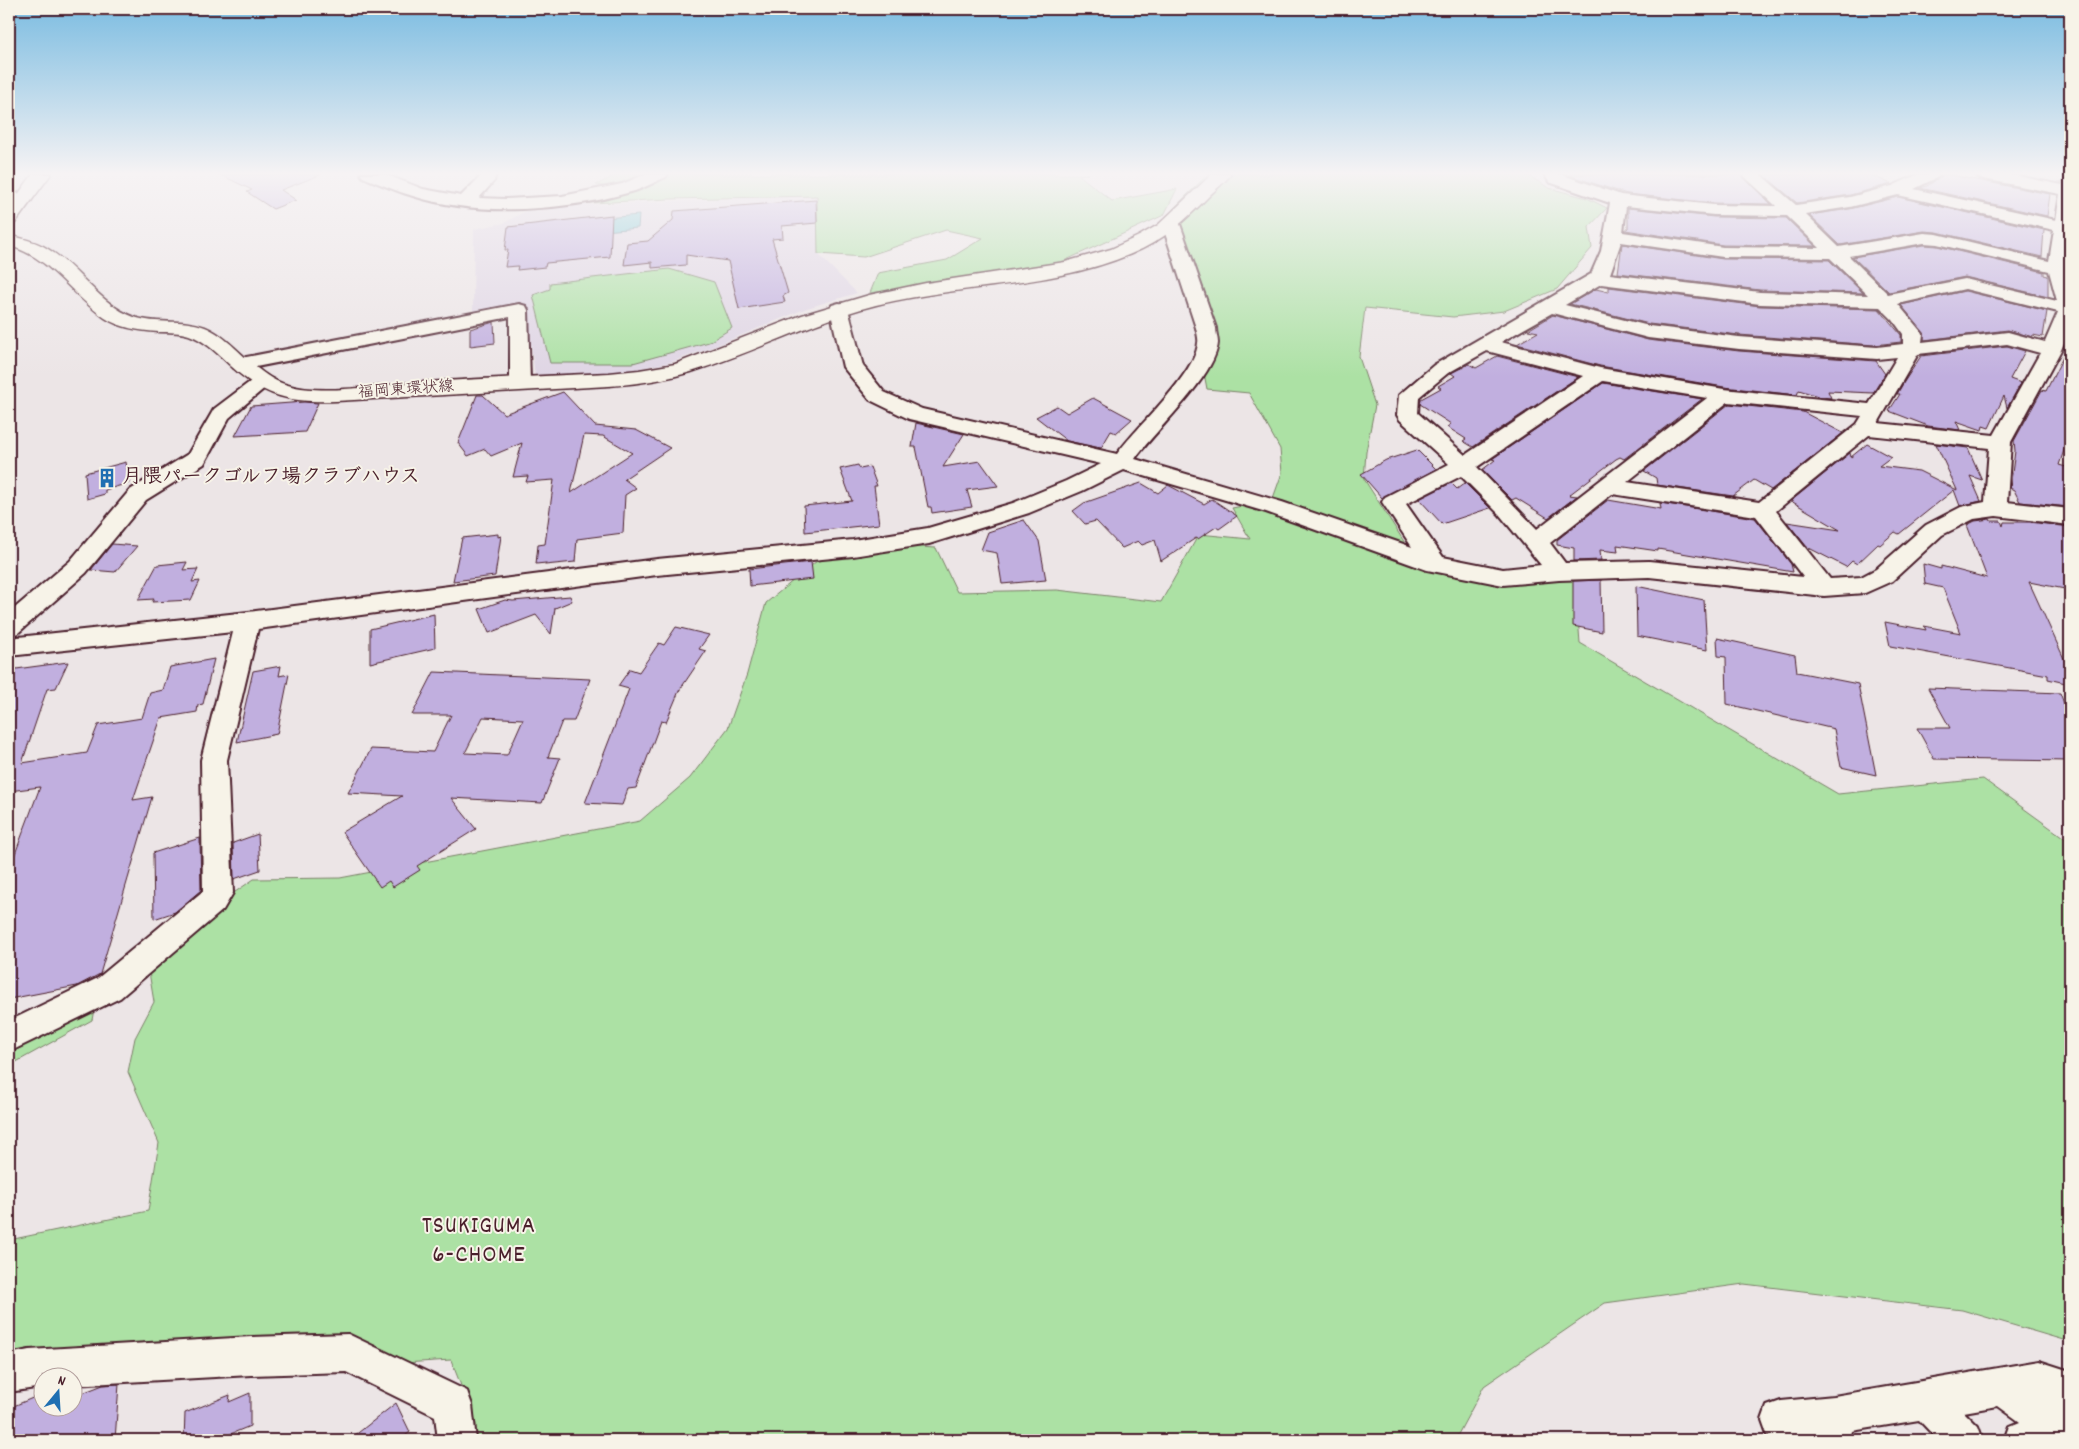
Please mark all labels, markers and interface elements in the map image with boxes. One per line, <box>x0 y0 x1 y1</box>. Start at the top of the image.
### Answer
street label: 福岡東環状線 <box>357 375 455 405</box>
place label: 月隈パークゴルフ場クラブハウス <box>122 464 420 492</box>
building icon: 月隈パークゴルフ場クラブハウス <box>96 467 118 489</box>
district label: TSUKIGUMA 6-CHOME <box>422 1209 536 1274</box>
north arrow <box>32 1366 82 1416</box>
text: N <box>55 1371 68 1392</box>

